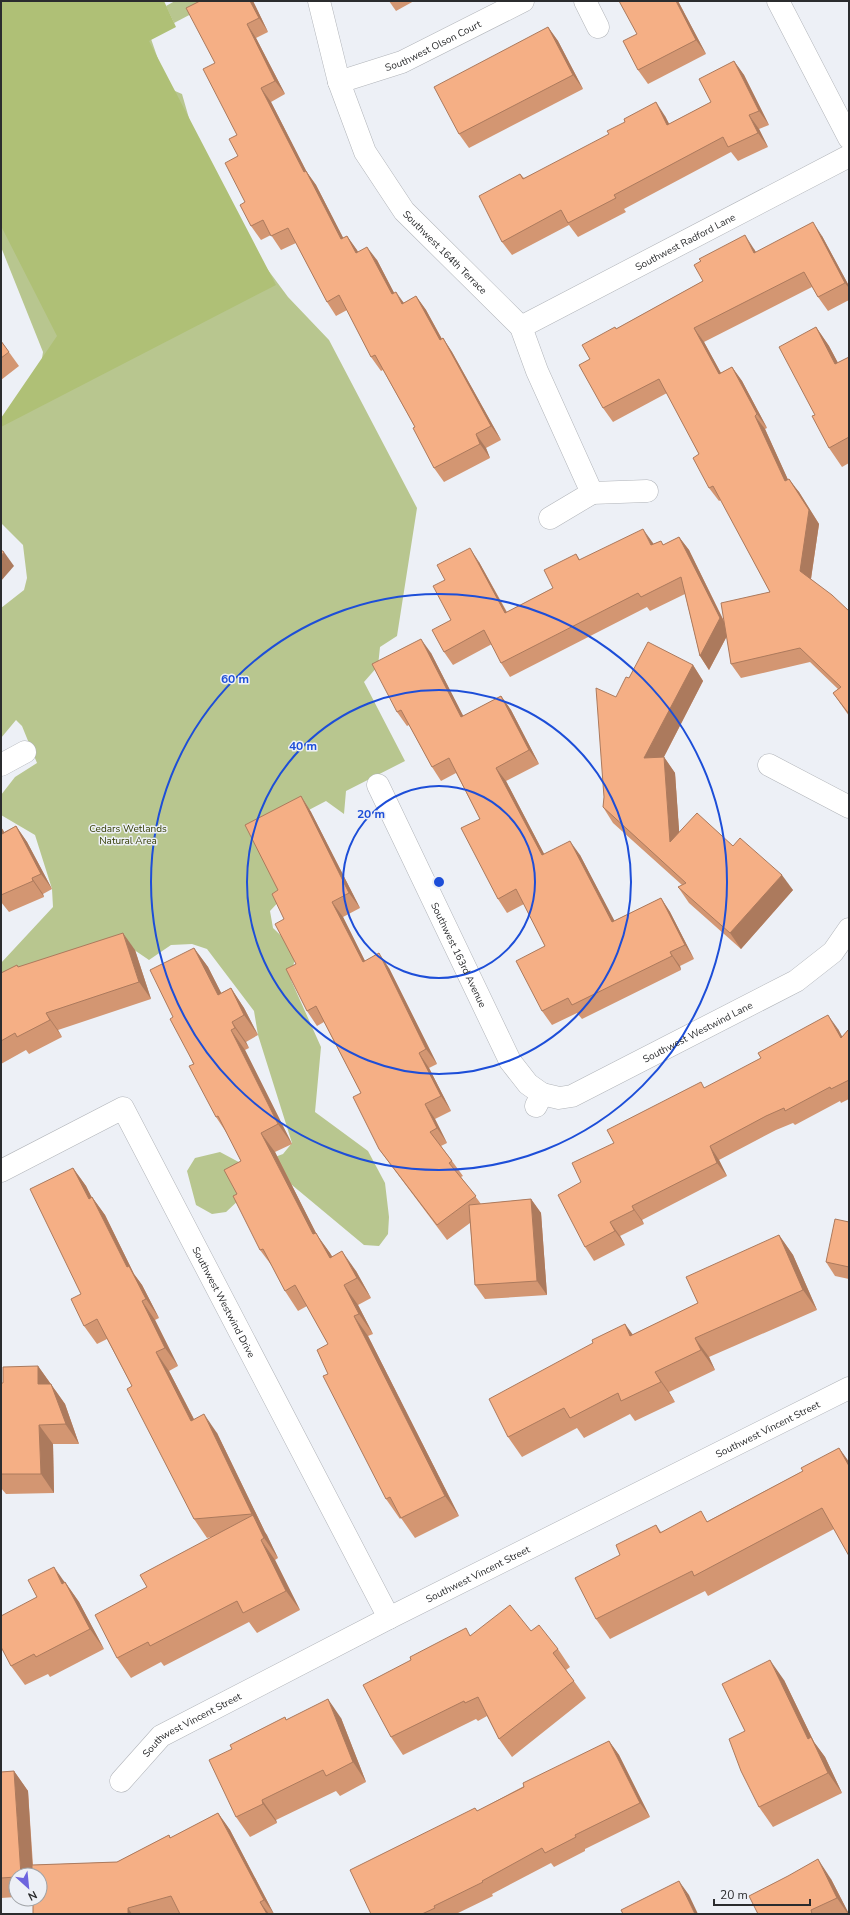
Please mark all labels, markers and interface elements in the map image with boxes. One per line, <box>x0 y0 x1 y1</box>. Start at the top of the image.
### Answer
street label: Southwest Olson Court <box>383 17 484 75</box>
street label: Southwest 164th Terrace <box>399 208 490 298</box>
street label: Southwest Radford Lane <box>633 210 738 274</box>
text: 60 m <box>221 671 249 687</box>
text: 40 m <box>289 738 317 754</box>
text: 20 m <box>357 806 385 822</box>
park label: Cedars Wetlands Natural Area <box>89 822 167 848</box>
centre of rings <box>432 875 446 889</box>
street label: Southwest 163rd Avenue <box>427 900 489 1010</box>
street label: Southwest Westwind Lane <box>641 998 755 1067</box>
street label: Southwest Westwind Drive <box>188 1244 258 1360</box>
street label: Southwest Vincent Street <box>713 1398 823 1462</box>
street label: Southwest Vincent Street <box>424 1542 533 1607</box>
street label: Southwest Vincent Street <box>139 1689 244 1760</box>
north arrow <box>8 1867 48 1907</box>
scale bar <box>714 1881 810 1907</box>
text: N <box>25 1887 39 1904</box>
text: 20 m <box>720 1887 748 1903</box>

